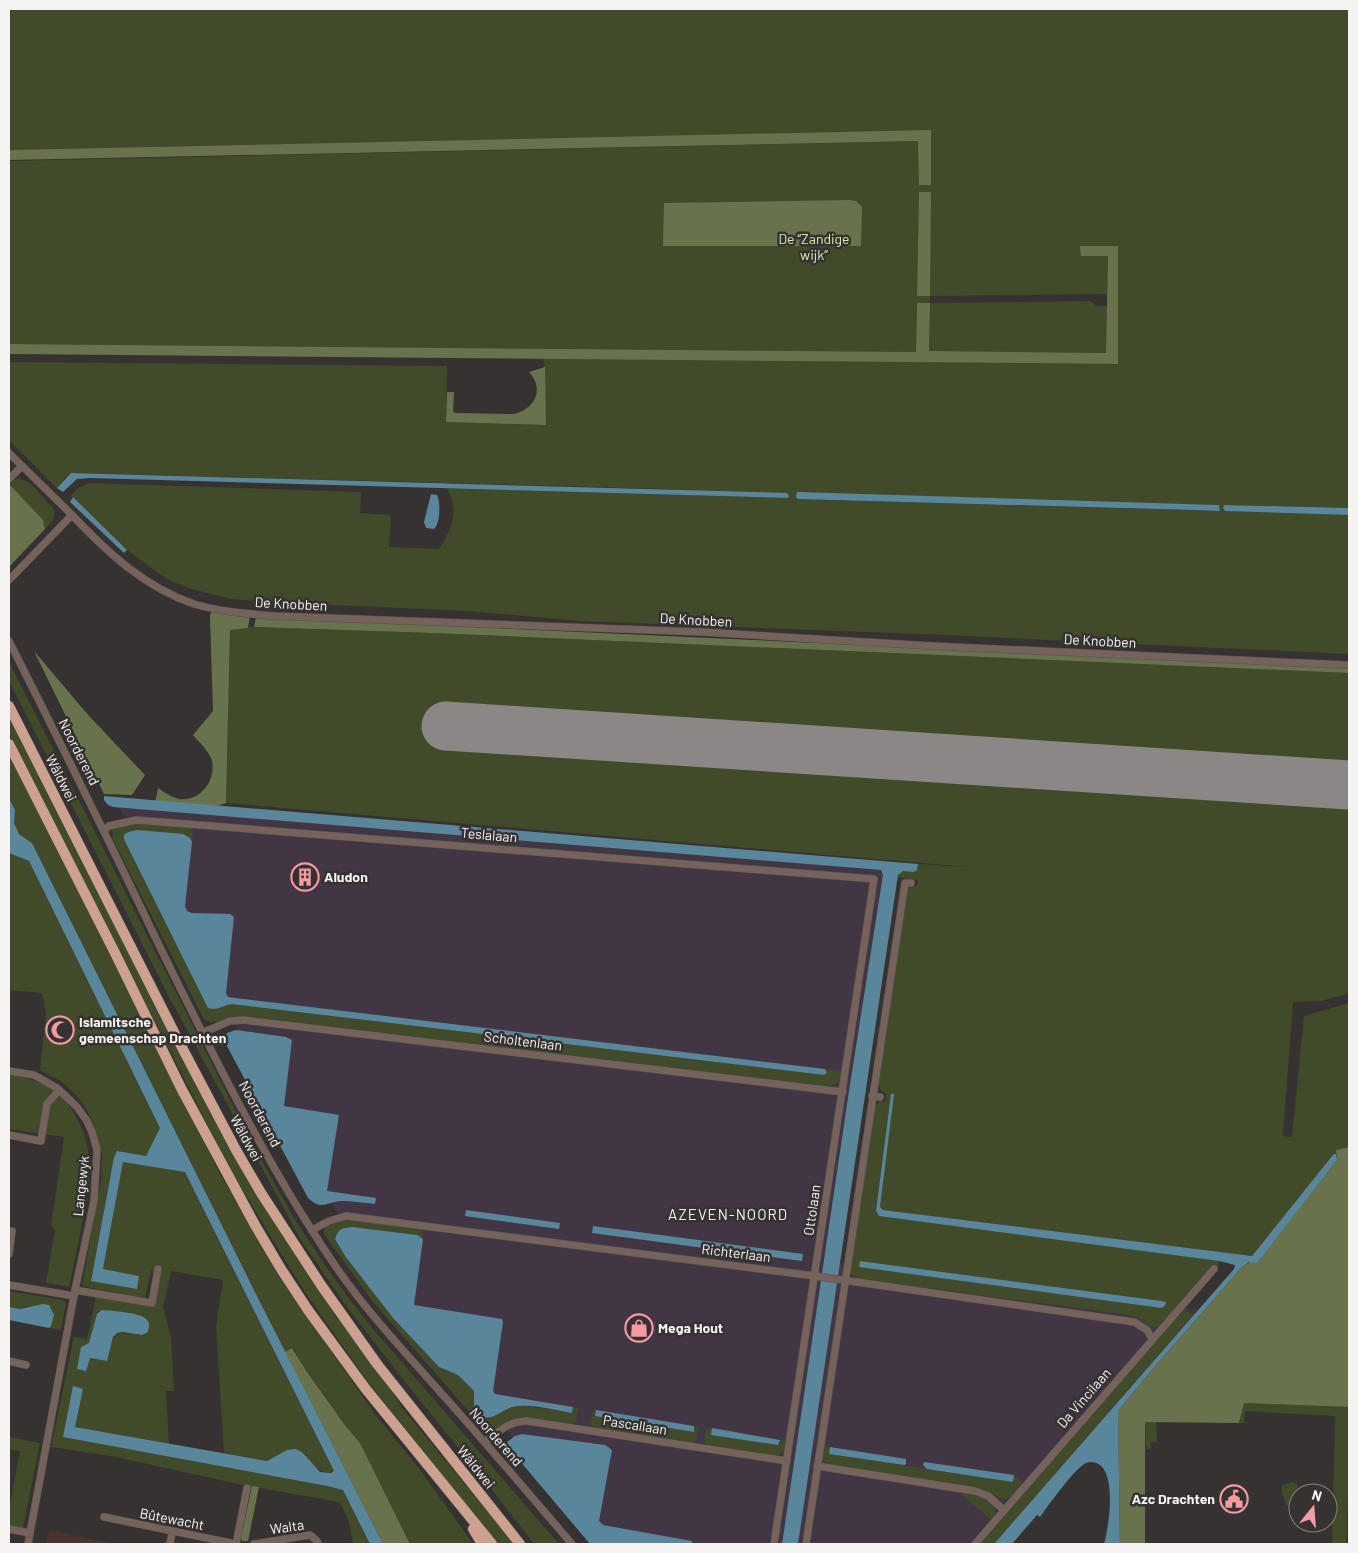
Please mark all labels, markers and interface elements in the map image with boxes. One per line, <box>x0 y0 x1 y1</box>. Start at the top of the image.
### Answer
park label: De “Zandige wijk” <box>778 230 850 263</box>
street label: De Knobben <box>254 593 328 614</box>
street label: De Knobben <box>659 609 733 630</box>
street label: De Knobben <box>1063 630 1137 651</box>
street label: Noorderend <box>55 716 103 788</box>
street label: Wâldwei <box>42 751 80 804</box>
street label: Teslalaan <box>460 824 518 845</box>
building icon: Aludon <box>290 862 320 892</box>
place label: Aludon <box>324 868 368 885</box>
place label: Islamitsche gemeenschap Drachten <box>79 1013 226 1046</box>
mosque icon: Islamitsche gemeenschap Drachten <box>45 1015 75 1045</box>
street label: Scholtenlaan <box>483 1027 563 1054</box>
street label: Noorderend <box>236 1078 285 1150</box>
street label: Wâldwei <box>227 1112 266 1164</box>
street label: Langewyk <box>69 1155 92 1217</box>
street label: Ottolaan <box>800 1183 823 1237</box>
district label: AZEVEN-NOORD <box>668 1205 788 1223</box>
street label: Richterlaan <box>701 1240 772 1265</box>
shop icon: Mega Hout <box>624 1313 654 1343</box>
place label: Mega Hout <box>658 1319 723 1336</box>
street label: Da Vincilaan <box>1053 1364 1114 1431</box>
street label: Noorderend <box>466 1404 527 1470</box>
street label: Pascallaan <box>602 1411 668 1438</box>
street label: Wâldwei <box>454 1442 499 1492</box>
north arrow <box>1288 1483 1338 1533</box>
public building icon: Azc Drachten <box>1219 1484 1249 1514</box>
text: N <box>1310 1486 1324 1505</box>
place label: Azc Drachten <box>1132 1490 1215 1507</box>
street label: Bûtewacht <box>138 1504 206 1533</box>
street label: Walta <box>269 1516 305 1537</box>

